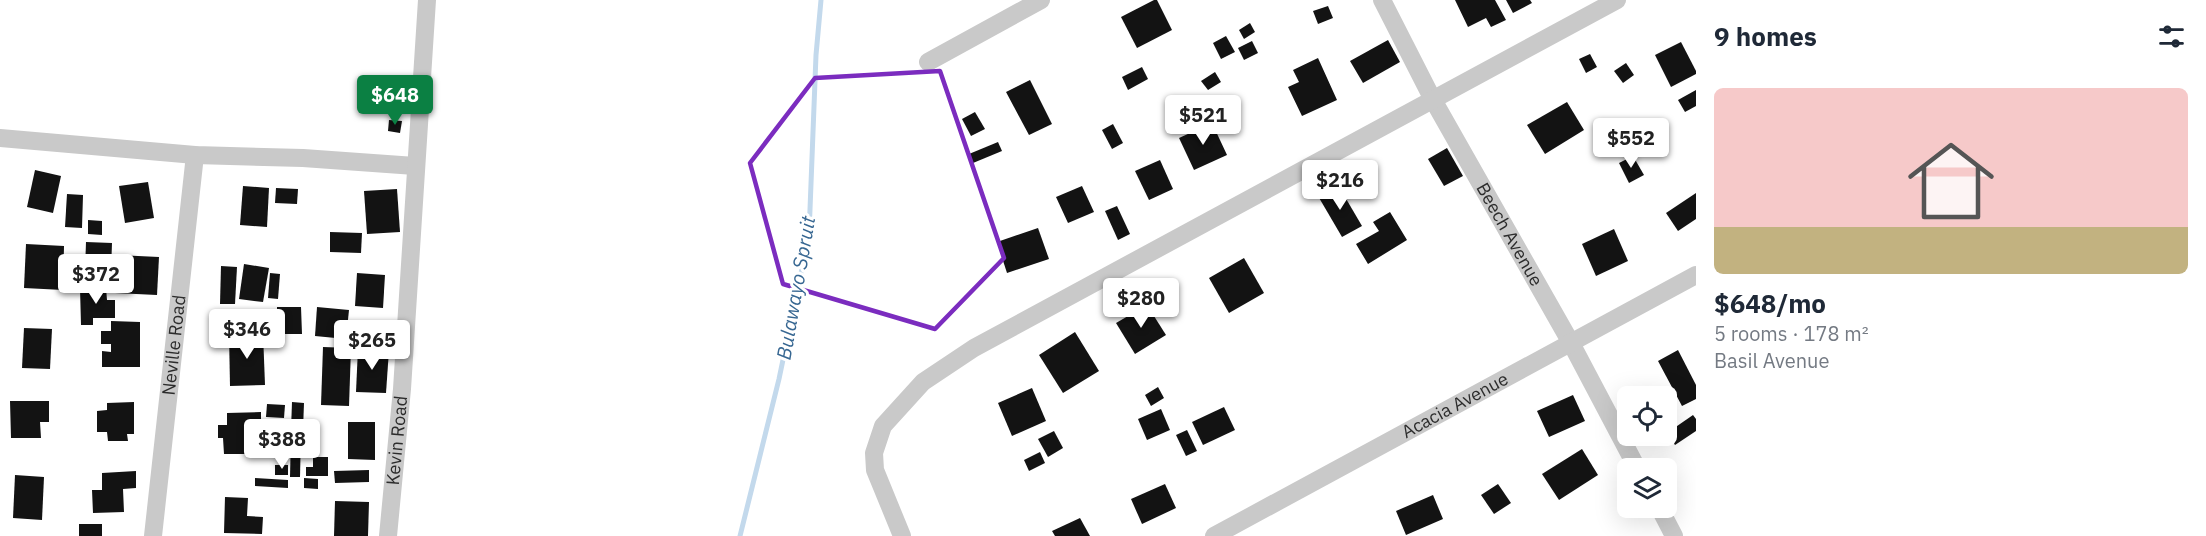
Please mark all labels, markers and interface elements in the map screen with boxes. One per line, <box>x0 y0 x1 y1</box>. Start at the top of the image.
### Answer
text: 9 homes <box>1714 19 1817 53</box>
icon: filters <box>2155 20 2188 53</box>
pin: $648 <box>359 75 431 126</box>
text: $648 <box>371 81 419 108</box>
pin: $521 <box>1167 95 1239 146</box>
text: $521 <box>1179 101 1227 128</box>
pin: $552 <box>1595 118 1667 169</box>
text: $552 <box>1607 124 1655 151</box>
icon: home <box>1897 127 2005 235</box>
pin: $216 <box>1304 160 1376 211</box>
text: $216 <box>1316 166 1364 193</box>
street label: Beech Avenue <box>1471 178 1548 290</box>
water label: Bulawayo Spruit <box>770 214 821 362</box>
pin: $372 <box>60 254 132 305</box>
text: $372 <box>72 260 120 287</box>
pin: $280 <box>1105 278 1177 329</box>
text: $280 <box>1117 284 1165 311</box>
text: $648/mo <box>1714 286 1826 320</box>
street label: Neville Road <box>157 294 191 397</box>
pin: $346 <box>211 309 283 360</box>
text: $346 <box>223 315 271 342</box>
pin: $265 <box>336 320 408 371</box>
text: 5 rooms · 178 m² <box>1714 320 1869 347</box>
text: $265 <box>348 326 396 353</box>
text: Basil Avenue <box>1714 347 1829 374</box>
street label: Acacia Avenue <box>1397 367 1512 443</box>
map controls <box>1617 386 1677 518</box>
button: locate <box>1617 386 1677 446</box>
street label: Kevin Road <box>381 395 412 486</box>
pin: $388 <box>246 419 318 470</box>
text: $388 <box>258 425 306 452</box>
button: layers <box>1617 458 1677 518</box>

